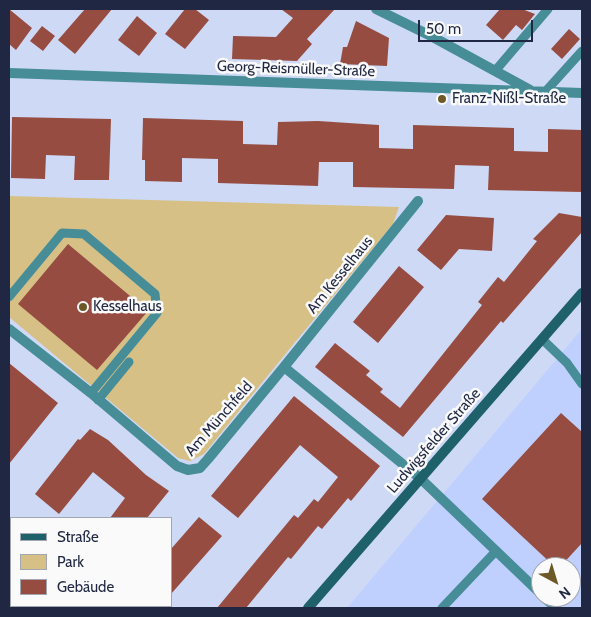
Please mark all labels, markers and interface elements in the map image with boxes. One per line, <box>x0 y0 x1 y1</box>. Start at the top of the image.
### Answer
scale bar <box>421 10 536 42</box>
text: 50 m <box>426 20 461 38</box>
street label: Georg-Reismüller-Straße <box>217 57 375 81</box>
place label: Franz-Nißl-Straße <box>452 90 566 108</box>
marker: Franz-Nißl-Straße <box>436 93 448 105</box>
street label: Am Kesselhaus <box>303 233 377 317</box>
place label: Kesselhaus <box>93 298 162 316</box>
marker: Kesselhaus <box>77 301 89 313</box>
street label: Am Münchfeld <box>182 378 256 460</box>
street label: Ludwigsfelder Straße <box>384 385 484 497</box>
legend <box>10 517 172 607</box>
text: Straße <box>57 528 99 546</box>
text: Park <box>57 553 84 571</box>
north arrow <box>531 557 581 607</box>
text: Gebäude <box>57 578 114 596</box>
text: N <box>555 583 574 603</box>

